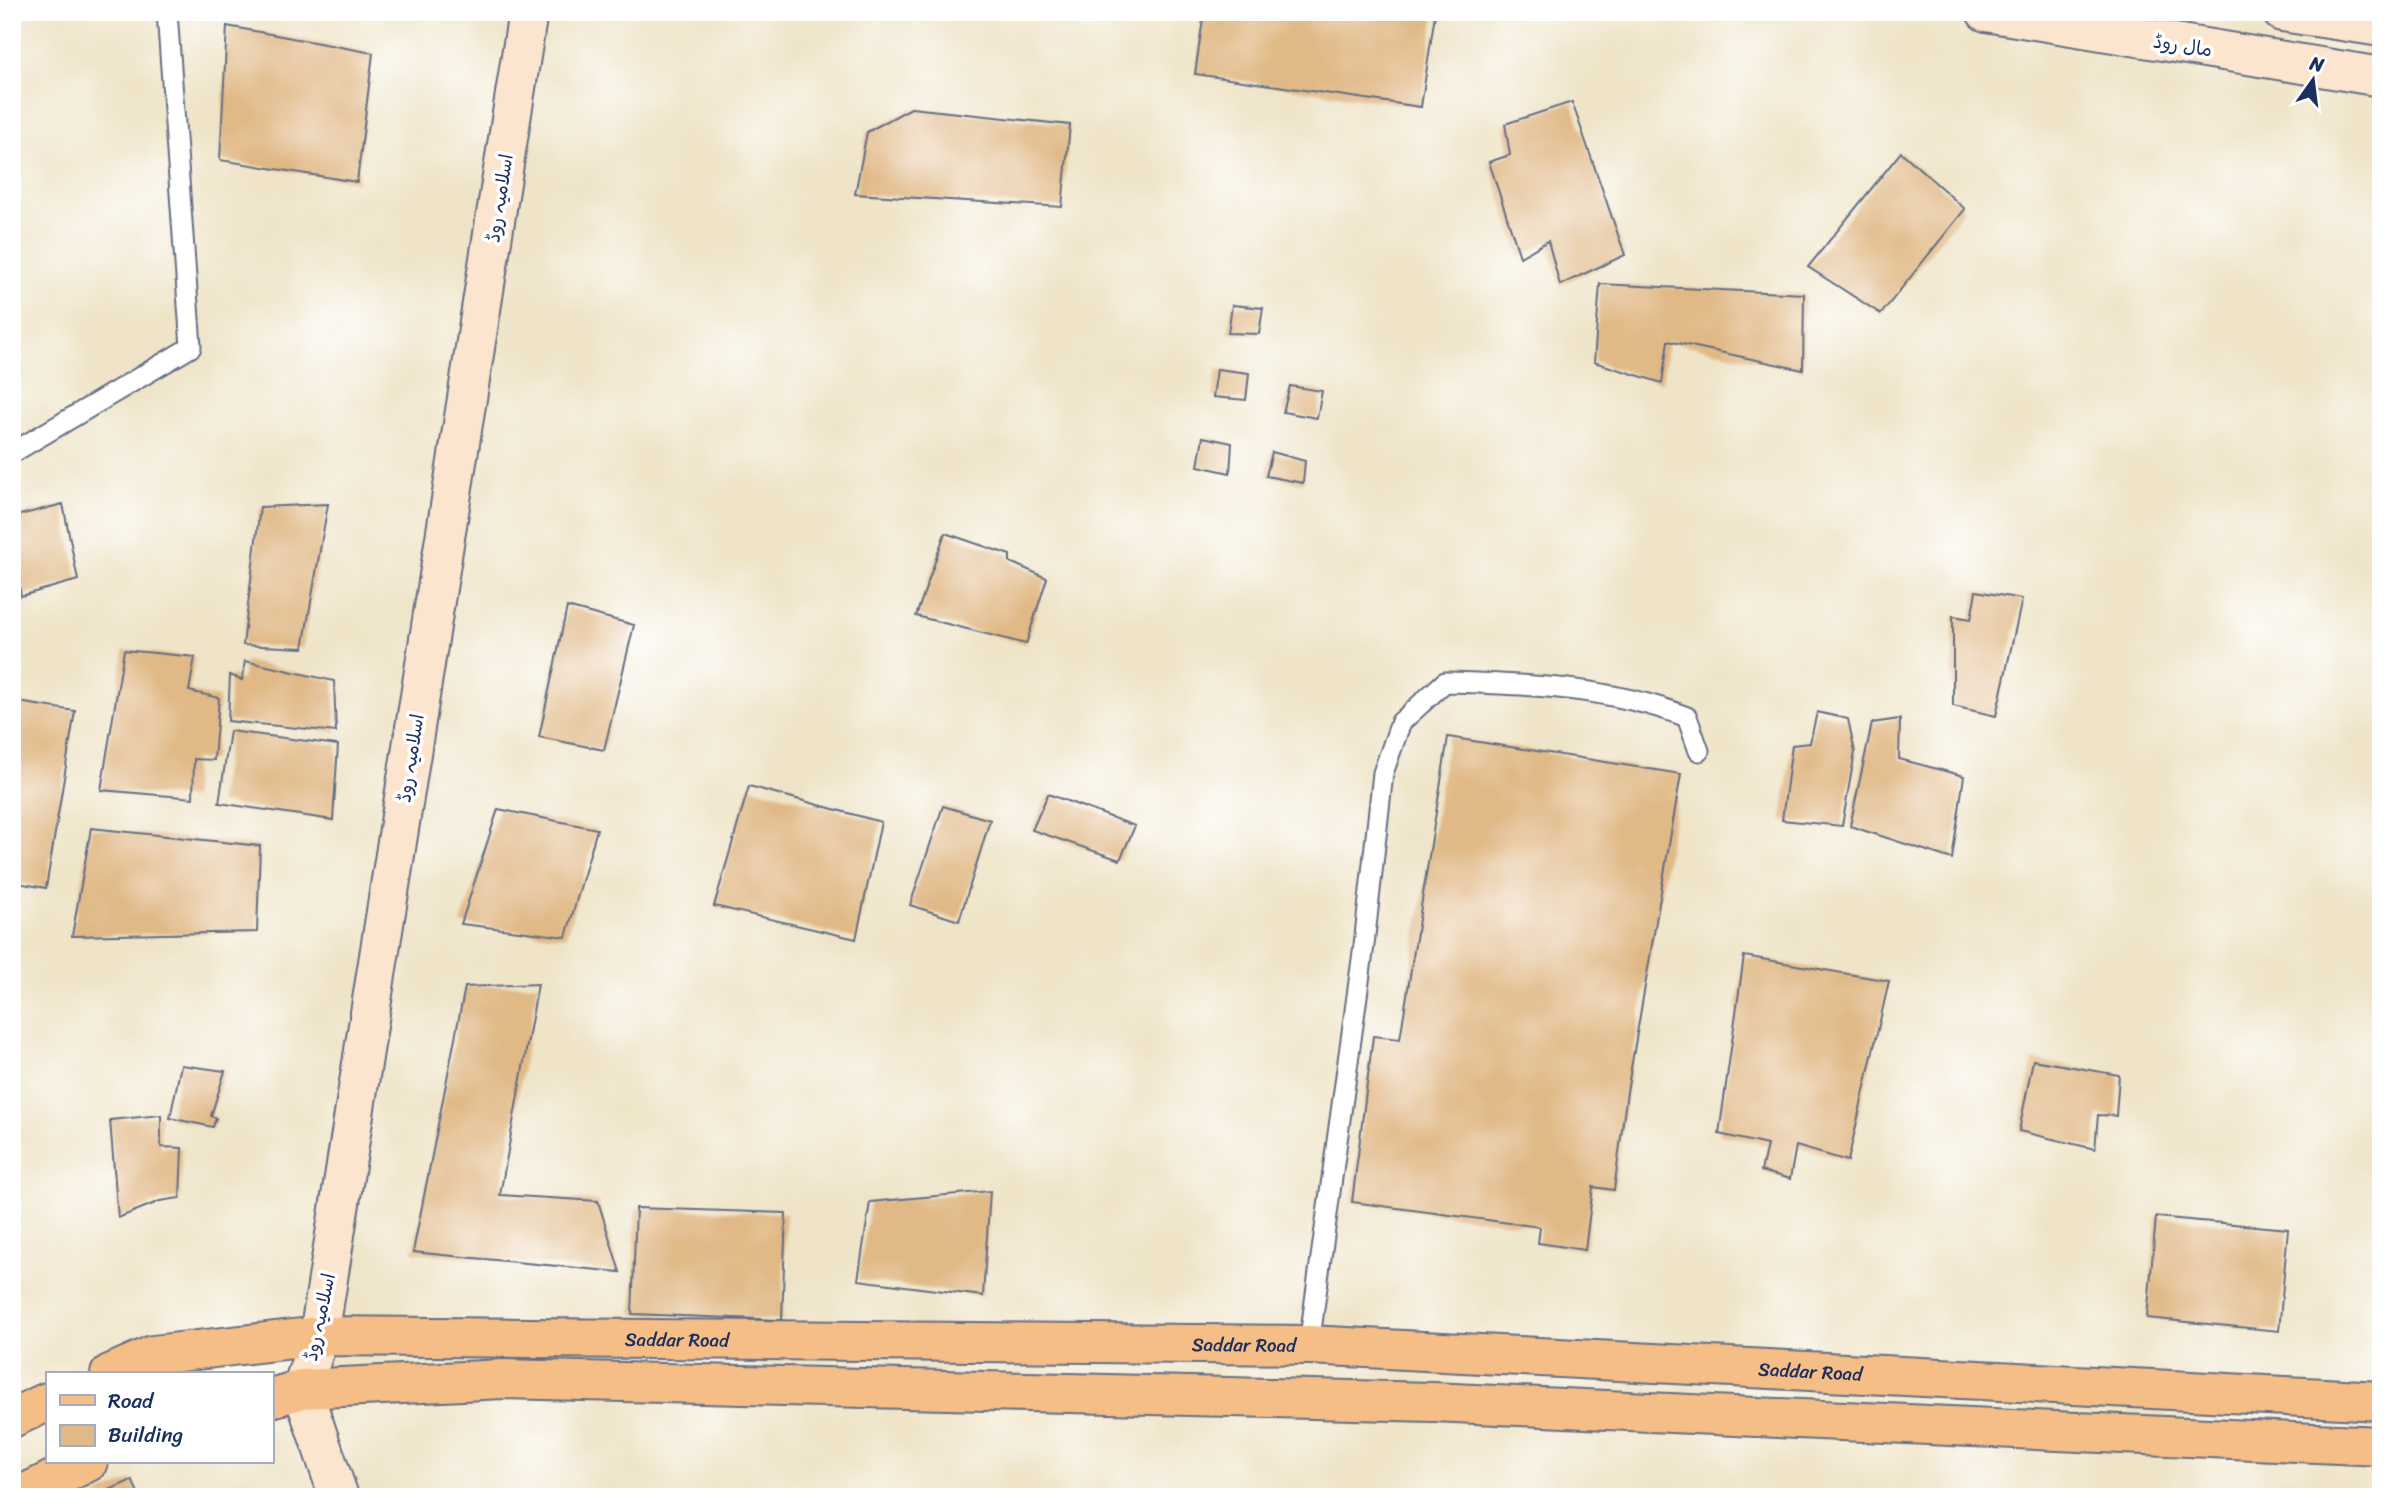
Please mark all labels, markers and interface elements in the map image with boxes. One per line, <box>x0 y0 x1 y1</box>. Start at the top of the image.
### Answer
street label: مال روڈ <box>2151 25 2215 66</box>
north arrow <box>2278 46 2348 116</box>
text: N <box>2306 46 2328 82</box>
street label: اسلامیہ روڈ <box>476 151 523 245</box>
street label: اسلامیہ روڈ <box>387 711 434 805</box>
street label: اسلامیہ روڈ <box>294 1270 345 1364</box>
street label: Saddar Road <box>625 1323 731 1357</box>
street label: Saddar Road <box>1192 1328 1298 1362</box>
street label: Saddar Road <box>1757 1352 1865 1391</box>
legend <box>46 1372 273 1464</box>
text: Road <box>108 1382 155 1420</box>
text: Building <box>108 1416 184 1454</box>

